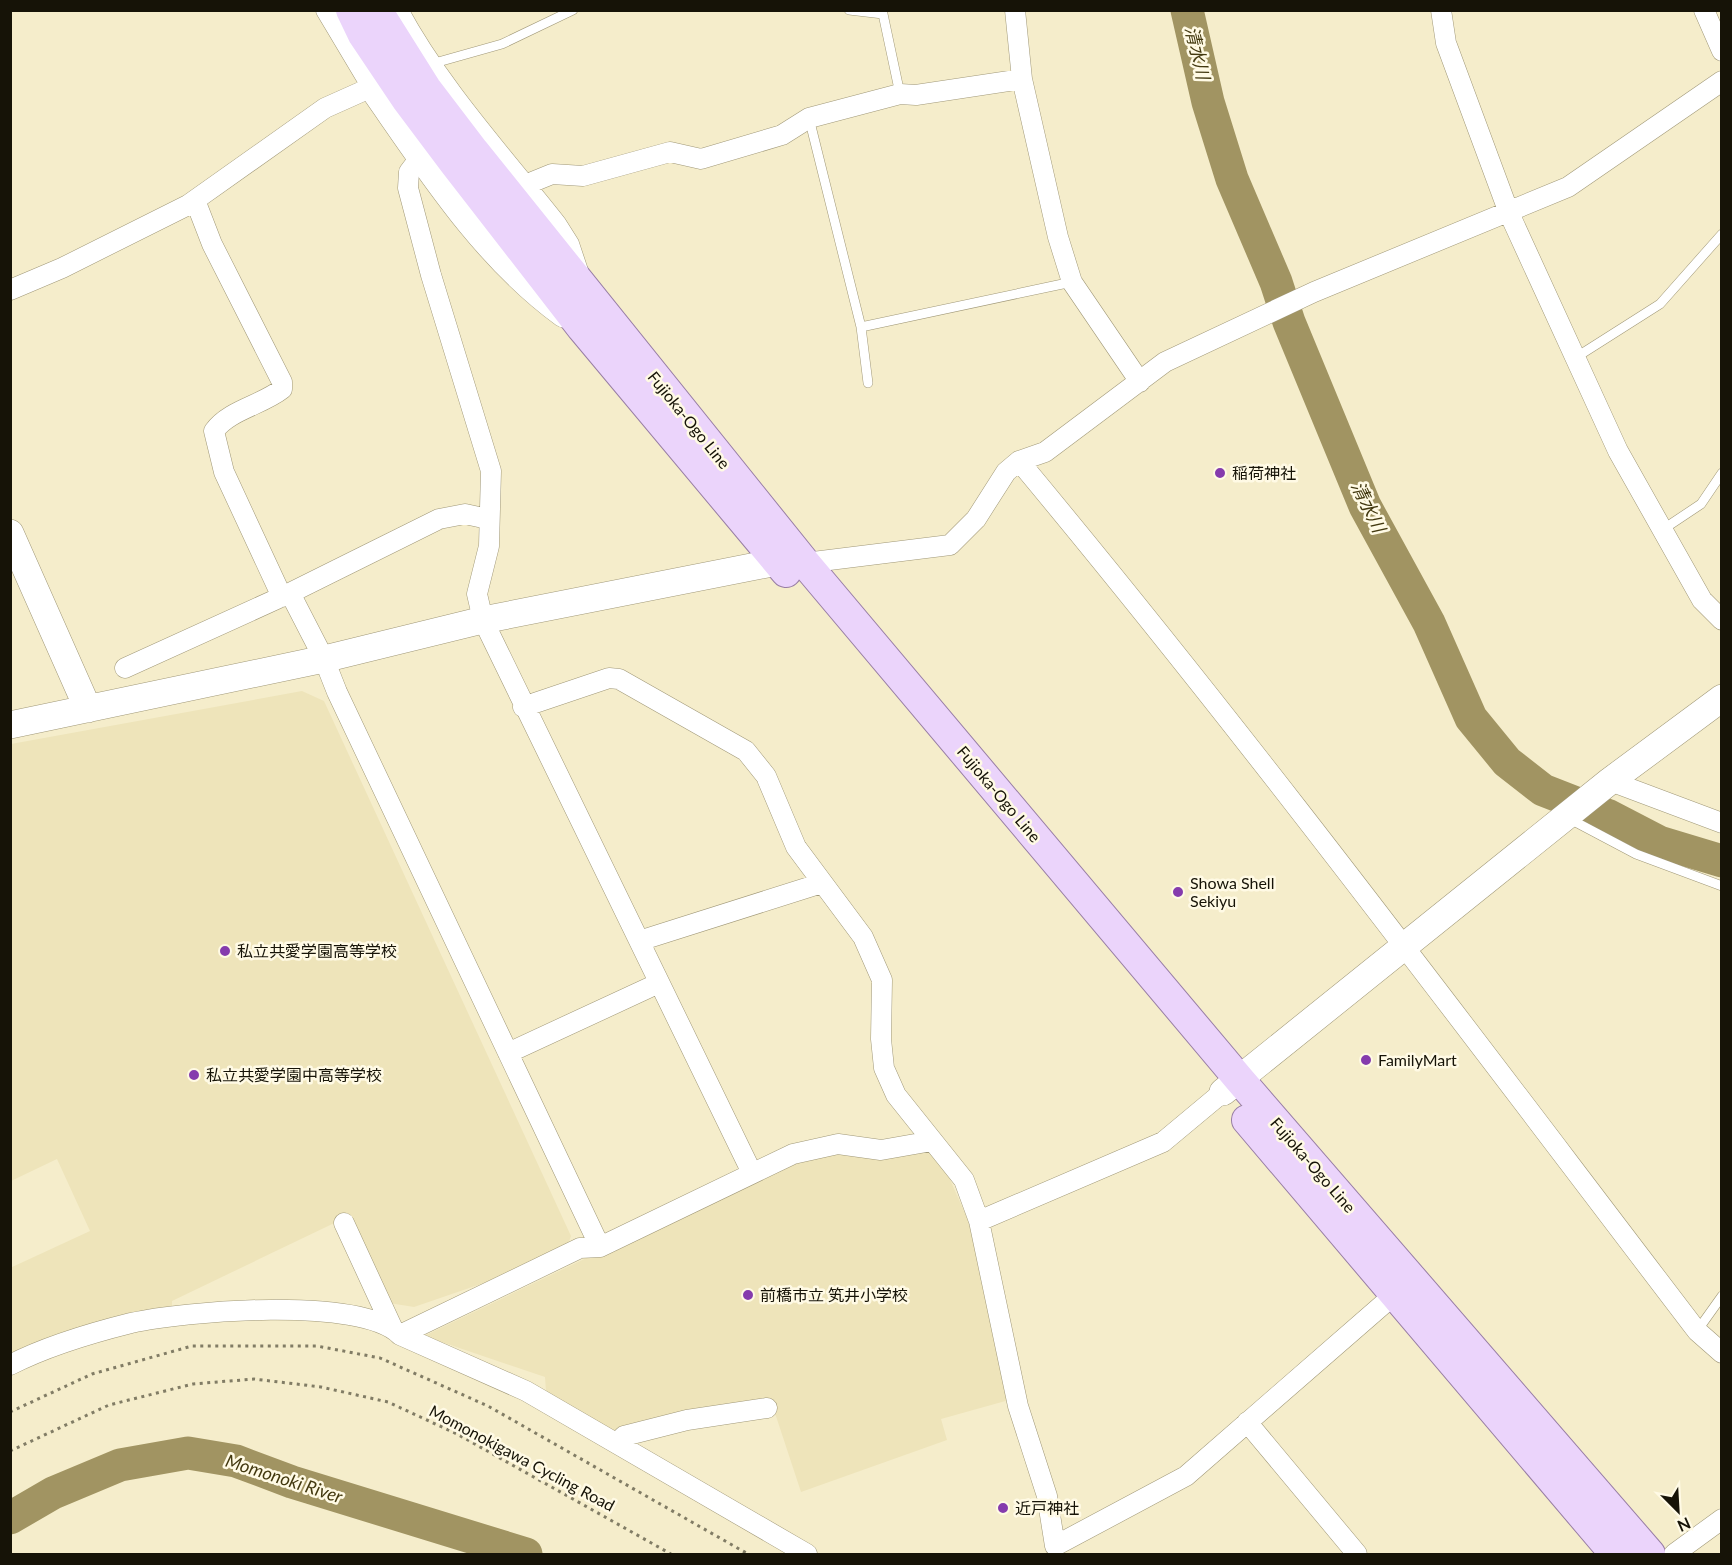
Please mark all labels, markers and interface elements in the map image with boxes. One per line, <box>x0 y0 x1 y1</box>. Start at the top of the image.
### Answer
water label: 清水川 <box>1181 24 1215 84</box>
street label: Fujioka-Ogo Line <box>644 367 734 472</box>
place label: 稲荷神社 <box>1232 463 1296 482</box>
marker: 稲荷神社 <box>1213 466 1227 480</box>
water label: 清水川 <box>1347 477 1391 537</box>
street label: Fujioka-Ogo Line <box>954 742 1045 846</box>
place label: Showa Shell Sekiyu <box>1190 873 1274 910</box>
marker: Showa Shell Sekiyu <box>1171 885 1185 899</box>
place label: 私立共愛学園高等学校 <box>237 941 397 960</box>
marker: 私立共愛学園高等学校 <box>218 944 232 958</box>
place label: FamilyMart <box>1378 1050 1457 1069</box>
marker: FamilyMart <box>1359 1053 1373 1067</box>
place label: 私立共愛学園中高等学校 <box>206 1065 382 1084</box>
marker: 私立共愛学園中高等学校 <box>187 1068 201 1082</box>
street label: Fujioka-Ogo Line <box>1267 1113 1360 1216</box>
place label: 前橋市立 笂井小学校 <box>760 1285 908 1304</box>
marker: 前橋市立 笂井小学校 <box>741 1288 755 1302</box>
street label: Momonokigawa Cycling Road <box>426 1401 618 1515</box>
water label: Momonoki River <box>223 1449 346 1508</box>
north arrow <box>1648 1481 1708 1541</box>
place label: 近戸神社 <box>1015 1498 1079 1517</box>
marker: 近戸神社 <box>996 1501 1010 1515</box>
text: N <box>1675 1514 1694 1536</box>

